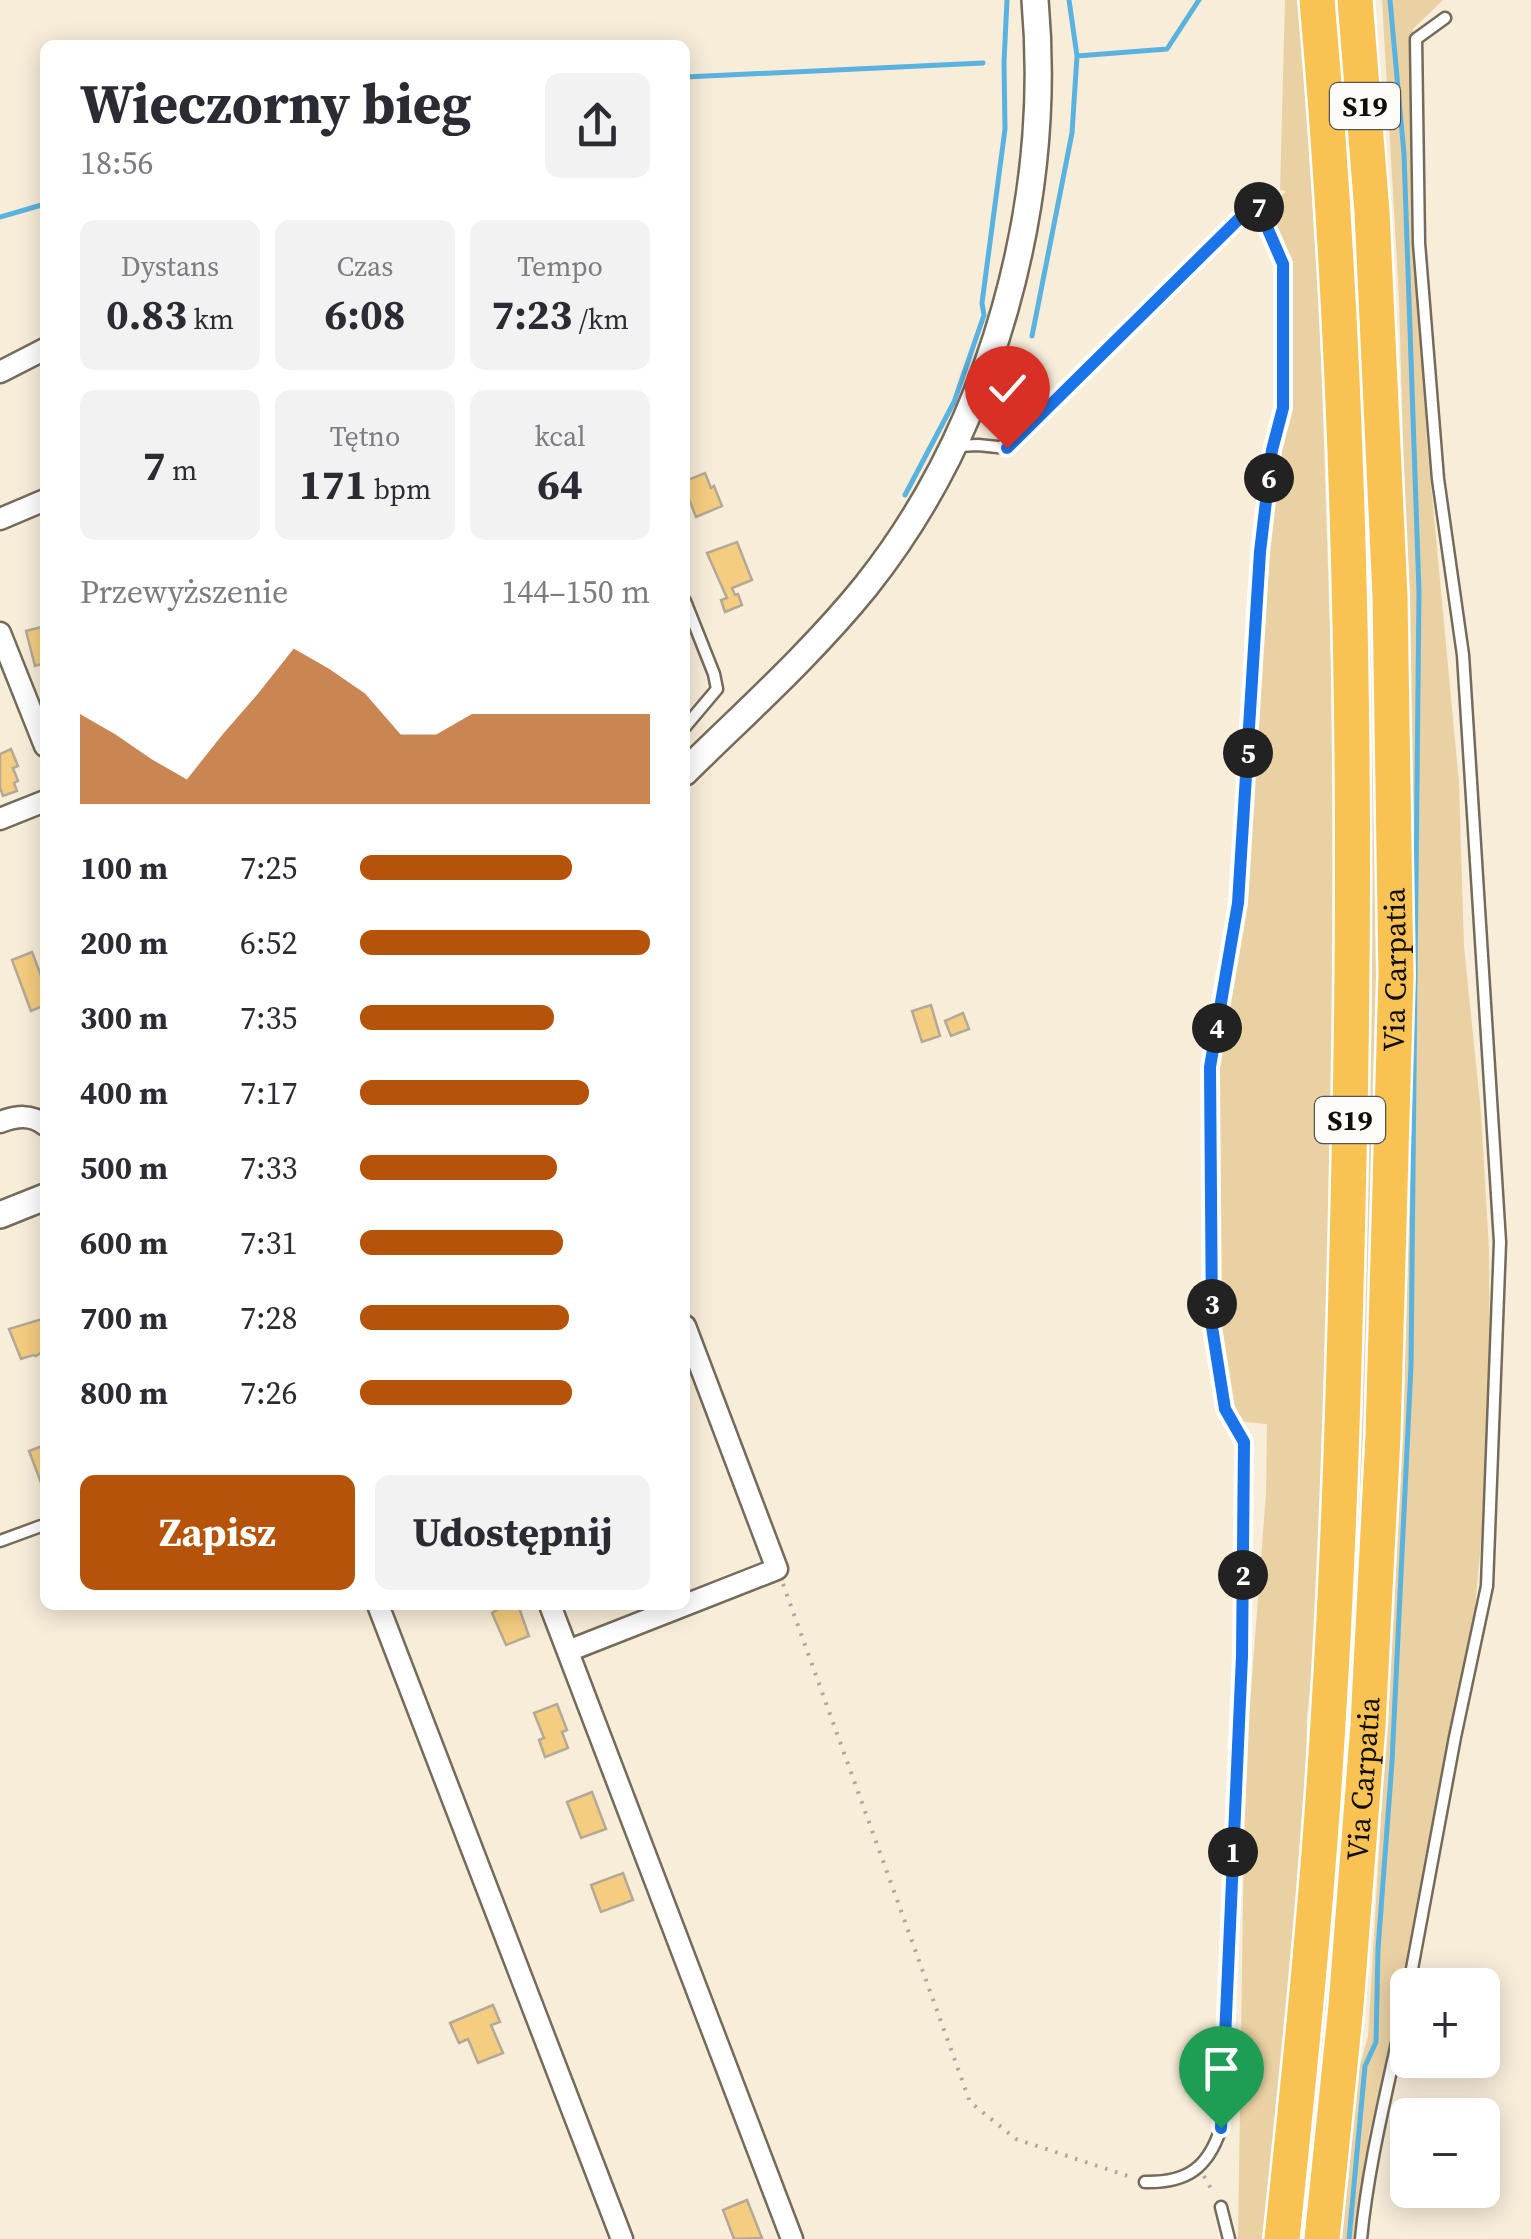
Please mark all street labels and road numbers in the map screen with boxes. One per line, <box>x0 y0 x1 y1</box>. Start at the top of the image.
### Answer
road number: S19 <box>1330 83 1400 129</box>
street label: Via Carpatia <box>1373 887 1416 1052</box>
road number: S19 <box>1315 1097 1385 1143</box>
street label: Via Carpatia <box>1336 1695 1389 1862</box>

